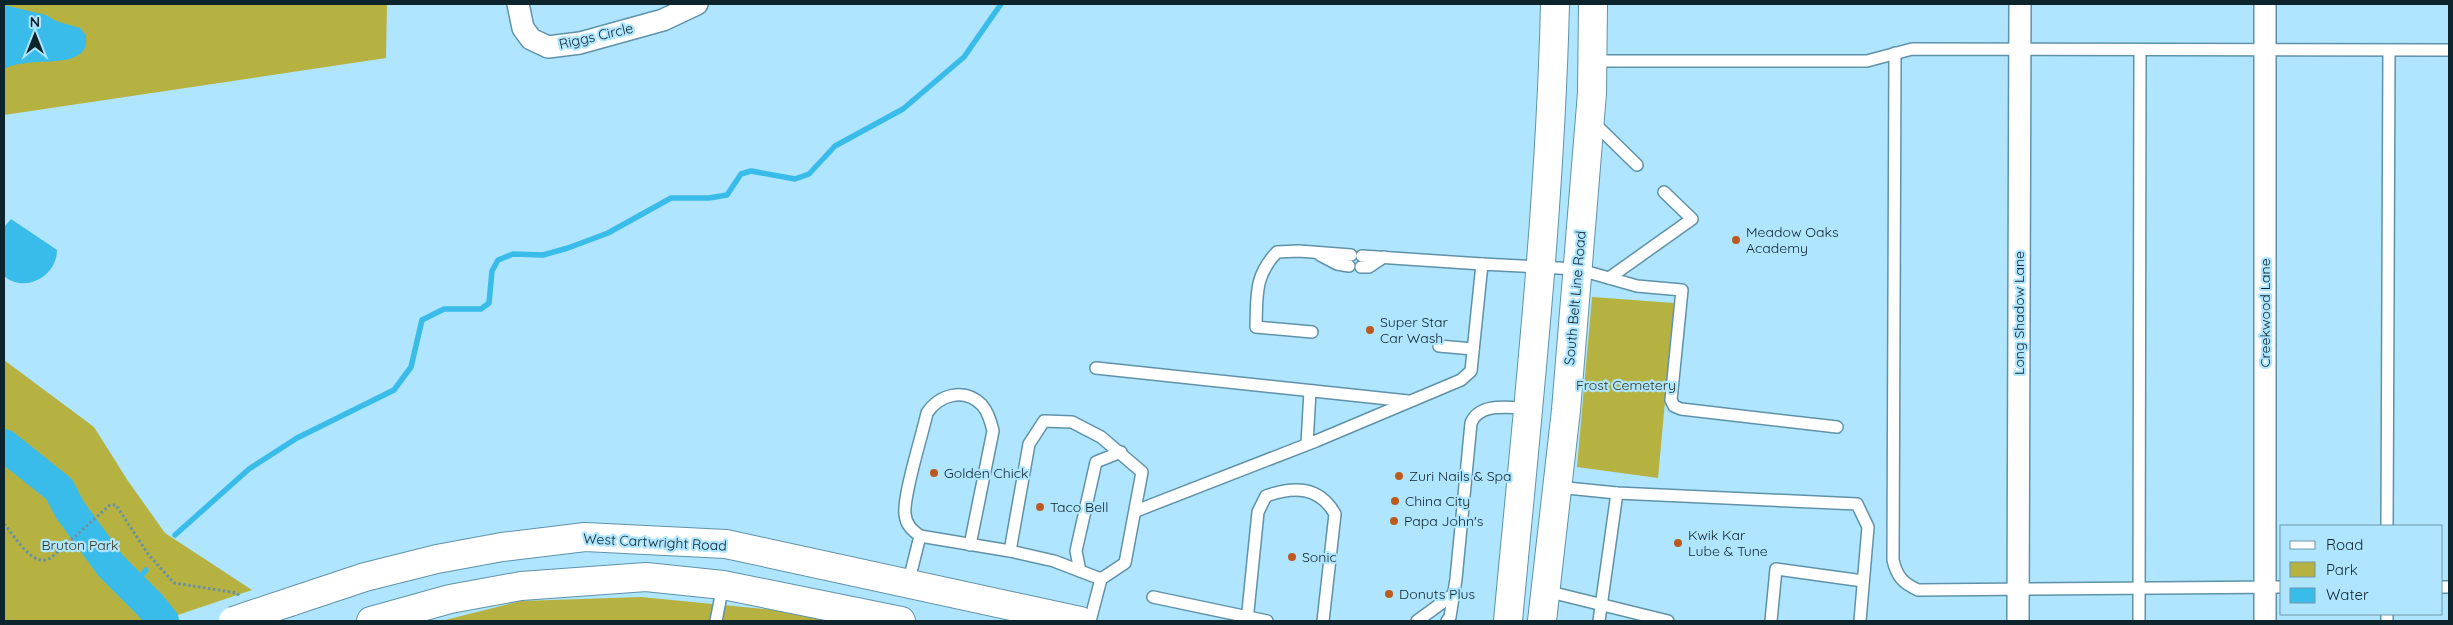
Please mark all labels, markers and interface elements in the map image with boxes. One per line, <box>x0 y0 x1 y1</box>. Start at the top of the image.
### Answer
north arrow <box>10 10 60 60</box>
text: N <box>30 13 40 31</box>
street label: Riggs Circle <box>557 19 635 53</box>
place label: Meadow Oaks Academy <box>1746 223 1839 257</box>
street label: South Belt Line Road <box>1560 230 1590 366</box>
marker: Meadow Oaks Academy <box>1730 234 1742 246</box>
street label: Long Shadow Lane <box>2010 251 2028 375</box>
street label: Creekwood Lane <box>2256 258 2274 368</box>
place label: Super Star Car Wash <box>1380 313 1449 347</box>
marker: Super Star Car Wash <box>1364 324 1376 336</box>
park label: Frost Cemetery <box>1576 376 1676 394</box>
place label: Golden Chick <box>944 464 1028 482</box>
marker: Golden Chick <box>928 467 940 479</box>
place label: Zuri Nails & Spa <box>1409 467 1512 485</box>
marker: Zuri Nails & Spa <box>1393 470 1405 482</box>
place label: China City <box>1405 492 1470 510</box>
marker: China City <box>1389 495 1401 507</box>
place label: Taco Bell <box>1050 498 1109 516</box>
marker: Taco Bell <box>1034 501 1046 513</box>
place label: Papa John's <box>1404 512 1483 530</box>
marker: Papa John's <box>1388 515 1400 527</box>
legend <box>2280 525 2443 615</box>
place label: Kwik Kar Lube & Tune <box>1688 526 1768 560</box>
street label: West Cartwright Road <box>583 529 727 555</box>
text: Road <box>2326 535 2363 554</box>
park label: Bruton Park <box>41 536 119 554</box>
marker: Kwik Kar Lube & Tune <box>1672 537 1684 549</box>
place label: Sonic <box>1302 548 1337 566</box>
marker: Sonic <box>1286 551 1298 563</box>
text: Park <box>2326 560 2358 579</box>
place label: Donuts Plus <box>1399 585 1475 603</box>
text: Water <box>2326 585 2369 604</box>
marker: Donuts Plus <box>1383 588 1395 600</box>

